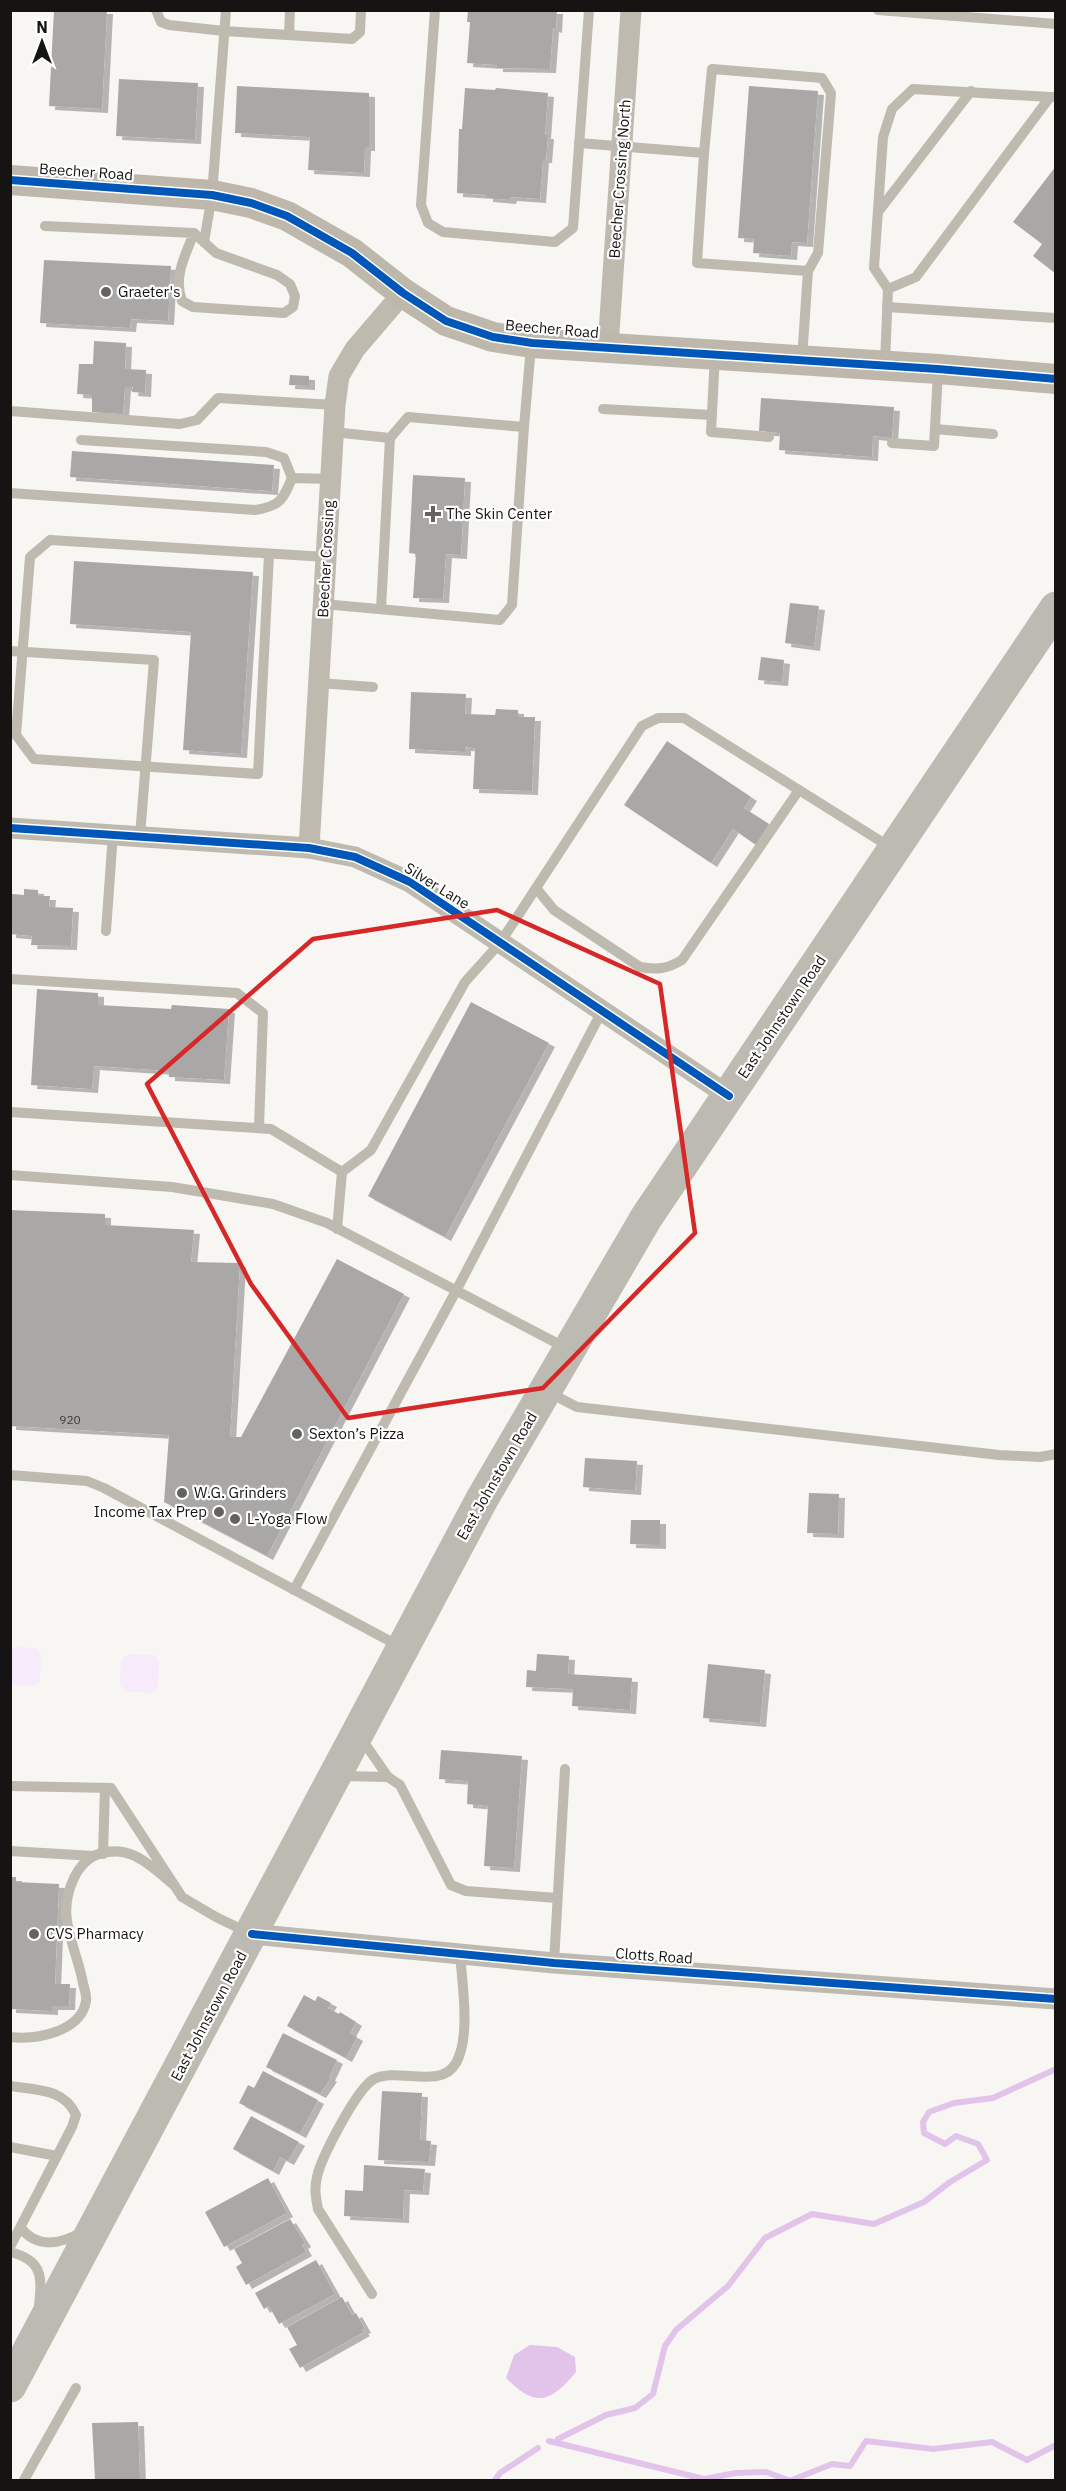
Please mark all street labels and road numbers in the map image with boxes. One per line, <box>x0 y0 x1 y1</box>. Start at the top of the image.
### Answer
street label: Beecher Crossing North <box>604 99 635 259</box>
street label: Beecher Road <box>38 159 134 184</box>
street label: Beecher Road <box>504 315 600 342</box>
street label: Beecher Crossing <box>313 500 338 618</box>
street label: Silver Lane <box>401 858 473 913</box>
street label: East Johnstown Road <box>733 951 830 1082</box>
street label: East Johnstown Road <box>452 1408 541 1543</box>
street label: Clotts Road <box>615 1943 693 1968</box>
street label: East Johnstown Road <box>166 1947 251 2084</box>

